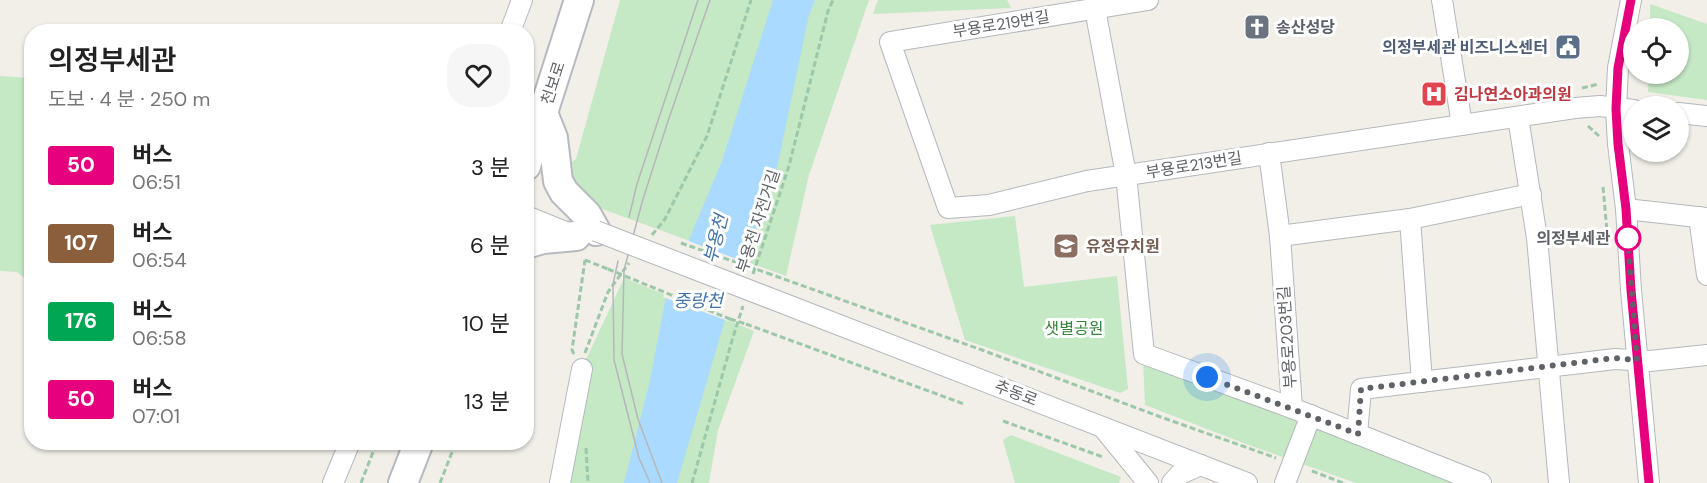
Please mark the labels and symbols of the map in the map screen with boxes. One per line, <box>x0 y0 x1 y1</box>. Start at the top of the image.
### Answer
street label: 부용로219번길 <box>951 6 1051 42</box>
church icon: 송산성당 <box>1242 12 1272 42</box>
place label: 송산성당 <box>1276 17 1335 38</box>
public building icon: 의정부세관 비즈니스센터 <box>1553 32 1583 62</box>
place label: 의정부세관 비즈니스센터 <box>1382 37 1548 58</box>
street label: 천보로 <box>536 58 570 107</box>
hospital icon: 김나연소아과의원 <box>1419 79 1449 109</box>
place label: 김나연소아과의원 <box>1454 84 1572 105</box>
street label: 부용로213번길 <box>1144 147 1244 183</box>
street label: 부용천 자전거길 <box>731 167 785 275</box>
water label: 부용천 <box>698 210 734 266</box>
marker: 의정부세관 <box>1615 225 1641 251</box>
place label: 의정부세관 <box>1536 228 1610 249</box>
school or university icon: 유정유치원 <box>1051 231 1081 261</box>
place label: 유정유치원 <box>1086 236 1160 257</box>
street label: 부용로203번길 <box>1273 285 1301 389</box>
water label: 중랑천 <box>673 289 725 313</box>
park label: 샛별공원 <box>1045 318 1103 339</box>
your location <box>1192 362 1222 392</box>
street label: 추동로 <box>992 375 1041 411</box>

